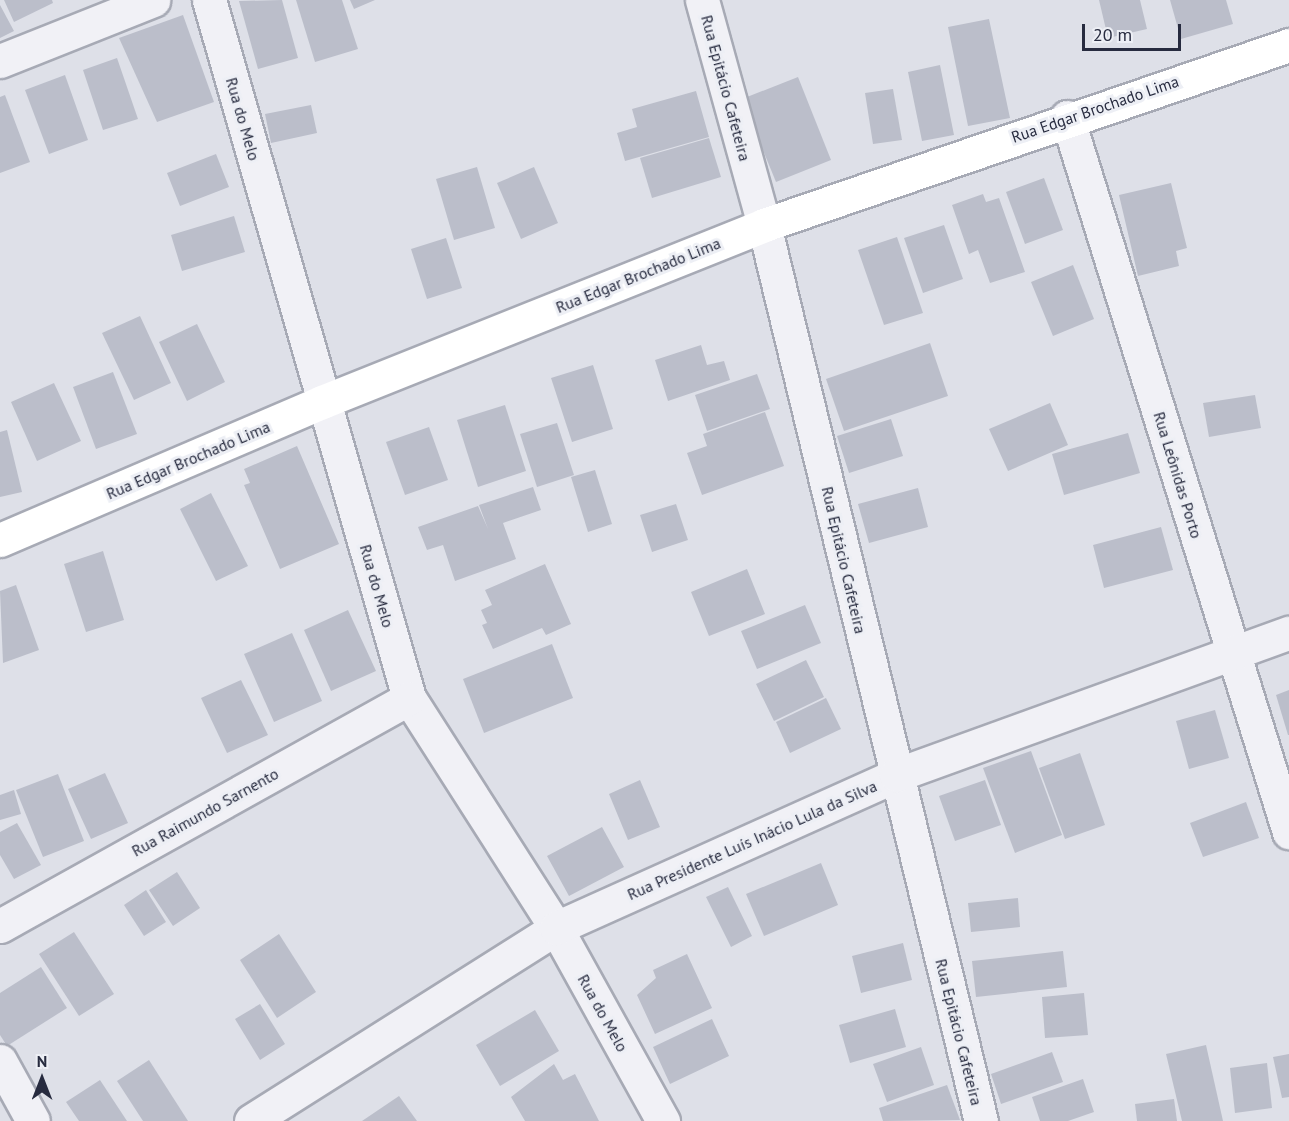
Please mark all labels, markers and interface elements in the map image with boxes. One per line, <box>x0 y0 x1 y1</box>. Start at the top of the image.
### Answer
scale bar <box>1085 12 1184 50</box>
street label: Rua Epitácio Cafeteira <box>697 13 755 163</box>
text: 20 m <box>1093 23 1132 46</box>
street label: Rua Edgar Brochado Lima <box>1009 71 1181 147</box>
street label: Rua do Melo <box>222 75 264 163</box>
street label: Rua Edgar Brochado Lima <box>553 233 723 317</box>
street label: Rua Leônidas Porto <box>1150 409 1206 541</box>
street label: Rua Edgar Brochado Lima <box>103 417 273 503</box>
street label: Rua Epitácio Cafeteira <box>818 485 870 635</box>
street label: Rua do Melo <box>356 542 398 630</box>
street label: Rua Raimundo Sarnento <box>128 764 282 860</box>
street label: Rua Presidente Luís Inácio Lula da Silva <box>624 776 880 904</box>
street label: Rua Epitácio Cafeteira <box>932 957 986 1107</box>
street label: Rua do Melo <box>574 971 632 1055</box>
north arrow <box>12 1049 72 1109</box>
text: N <box>37 1051 47 1071</box>

